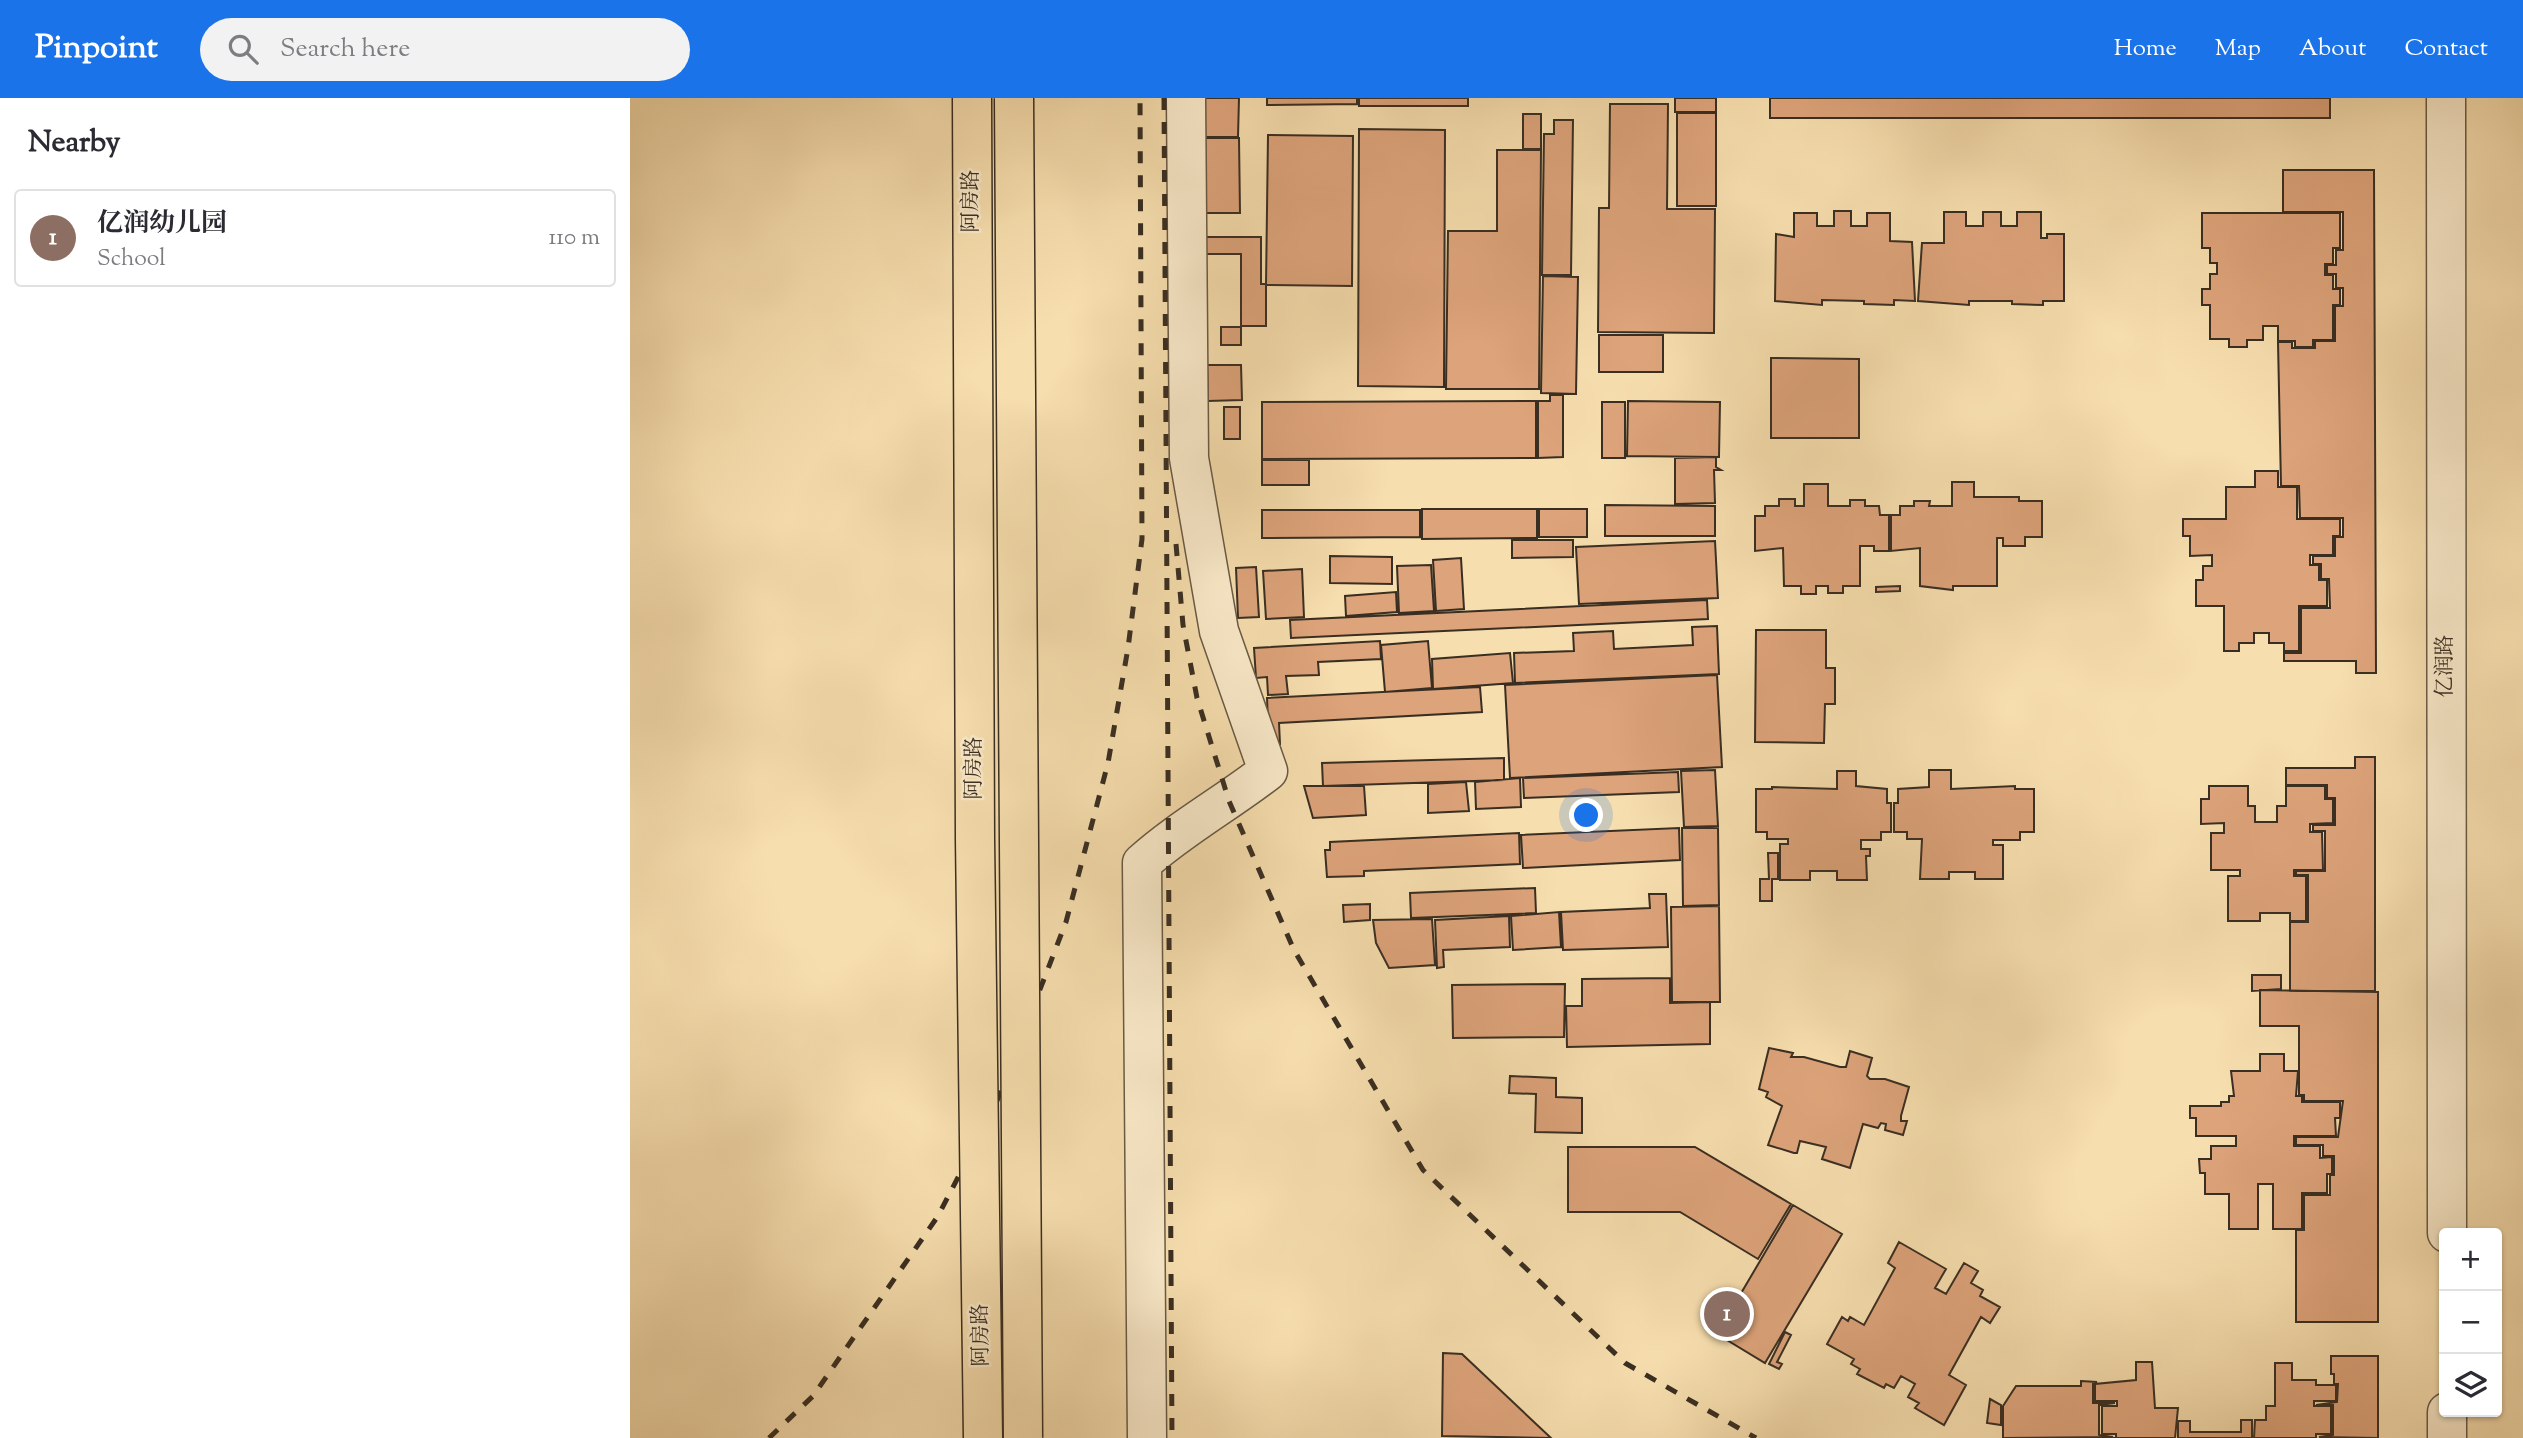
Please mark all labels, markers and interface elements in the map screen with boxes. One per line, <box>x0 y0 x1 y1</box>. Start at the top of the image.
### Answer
search box <box>200 18 690 81</box>
text: Pinpoint <box>35 25 158 73</box>
icon: search <box>224 30 262 68</box>
text: Search here <box>280 31 410 68</box>
text: Home <box>2114 32 2177 66</box>
text: Map <box>2215 32 2261 66</box>
text: About <box>2299 32 2366 66</box>
text: Contact <box>2404 32 2488 66</box>
text: Nearby <box>28 122 120 165</box>
street label: 阿房路 <box>957 170 987 233</box>
text: 亿润幼儿园 <box>97 206 227 243</box>
text: 1 <box>49 222 57 255</box>
text: 110 m <box>549 222 600 255</box>
text: School <box>97 243 166 276</box>
street label: 亿润路 <box>2431 635 2461 698</box>
street label: 阿房路 <box>960 737 990 800</box>
your location <box>1569 798 1603 832</box>
map controls <box>2439 1228 2502 1417</box>
button: + <box>2439 1228 2502 1291</box>
pin: 1 <box>1704 1288 1750 1340</box>
button: − <box>2439 1291 2502 1354</box>
street label: 阿房路 <box>966 1303 998 1367</box>
button: layers <box>2439 1354 2502 1417</box>

